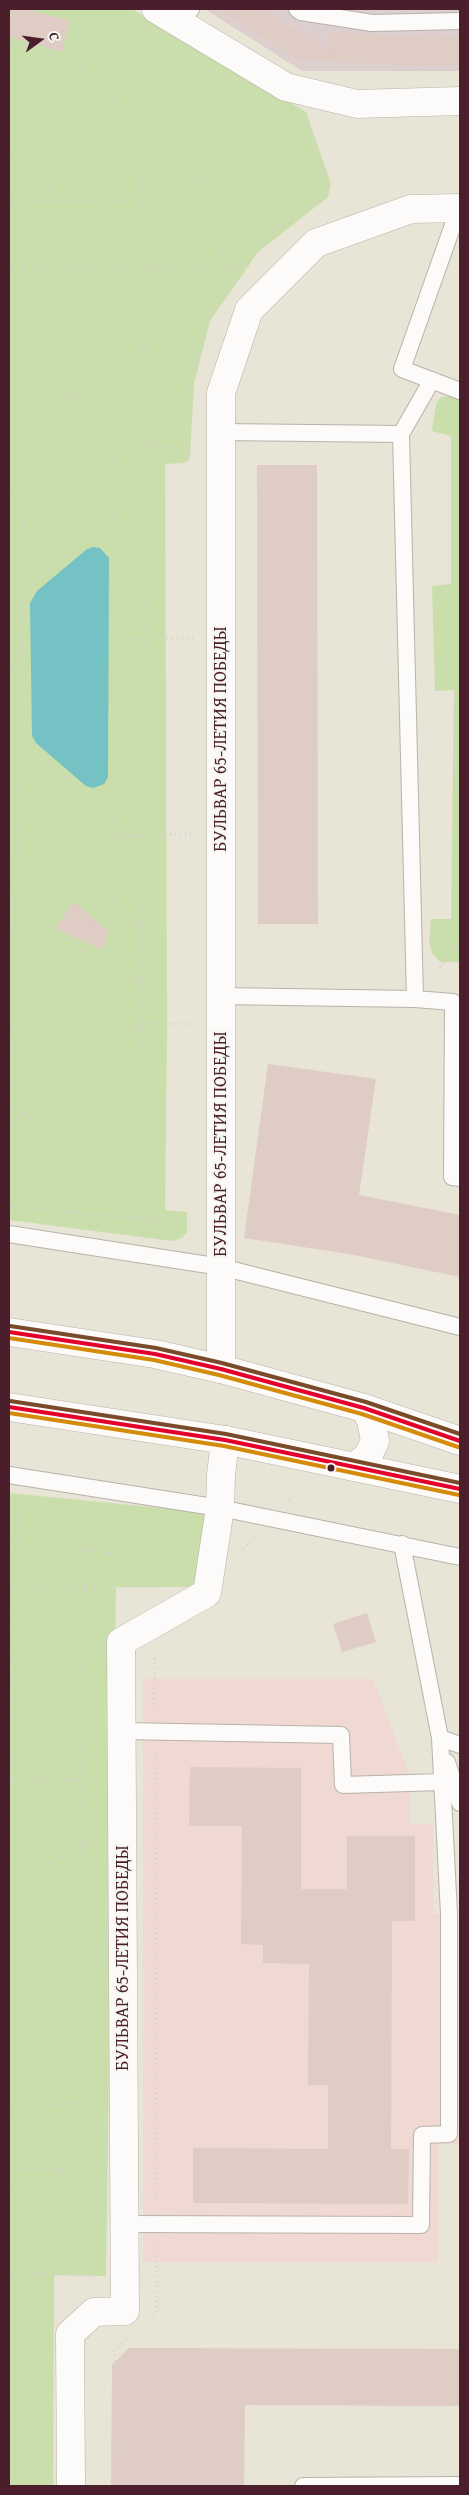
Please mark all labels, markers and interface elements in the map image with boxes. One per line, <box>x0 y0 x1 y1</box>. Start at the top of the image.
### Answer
north arrow <box>15 15 65 65</box>
text: С <box>44 30 65 43</box>
street label: БУЛЬВАР 65-ЛЕТИЯ ПОБЕДЫ <box>210 626 232 852</box>
street label: БУЛЬВАР 65-ЛЕТИЯ ПОБЕДЫ <box>210 1031 232 1257</box>
unlabelled marker <box>326 1463 336 1473</box>
street label: БУЛЬВАР 65-ЛЕТИЯ ПОБЕДЫ <box>112 1845 134 2071</box>

